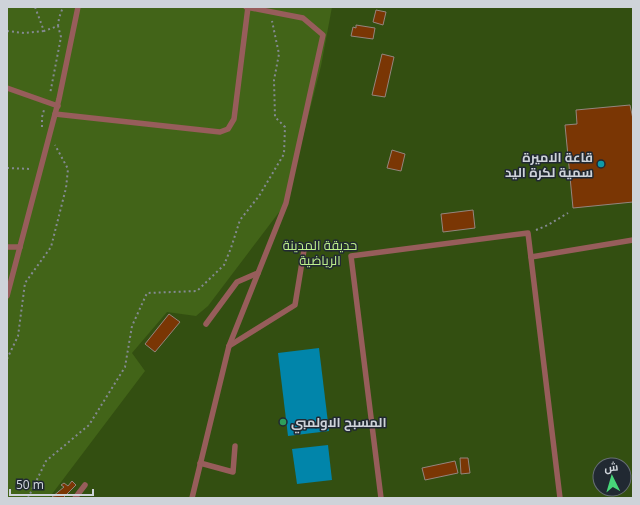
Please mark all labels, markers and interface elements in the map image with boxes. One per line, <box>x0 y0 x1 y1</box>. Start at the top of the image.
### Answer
place label: قاعة الاميرة سمية لكرة اليد <box>505 148 593 181</box>
marker: قاعة الاميرة سمية لكرة اليد <box>596 159 606 169</box>
park label: حديقة المدينة الرياضية <box>283 236 357 269</box>
place label: المسبح الاولمبي <box>291 413 387 434</box>
marker: المسبح الاولمبي <box>278 417 288 427</box>
north arrow <box>592 457 632 497</box>
text: ش <box>603 458 619 475</box>
scale bar <box>10 471 93 497</box>
text: 50 m <box>16 476 44 493</box>

